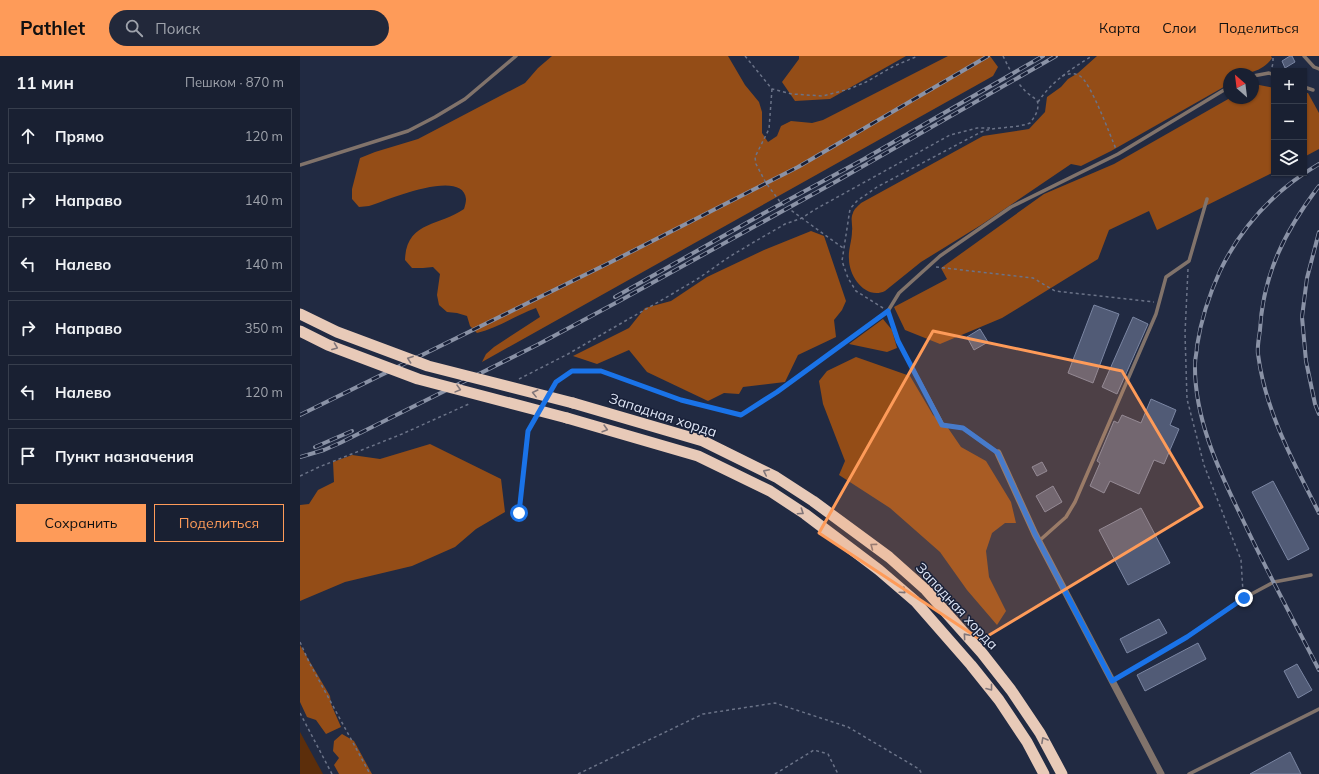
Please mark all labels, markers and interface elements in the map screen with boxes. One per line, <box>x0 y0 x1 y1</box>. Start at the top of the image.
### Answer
search box <box>109 10 389 46</box>
text: Pathlet <box>20 16 85 40</box>
icon: search <box>123 17 145 39</box>
text: Поиск <box>155 19 200 38</box>
text: Карта <box>1099 19 1140 37</box>
text: Слои <box>1162 19 1197 37</box>
text: Поделиться <box>1219 19 1299 37</box>
north arrow <box>1223 68 1259 104</box>
map controls <box>1271 68 1307 176</box>
button: + <box>1271 68 1307 104</box>
text: 11 мин <box>16 72 74 93</box>
text: Пешком · 870 m <box>185 74 284 90</box>
button: − <box>1271 104 1307 140</box>
icon: ahead <box>17 125 39 147</box>
text: Прямо <box>55 127 104 146</box>
text: 120 m <box>245 128 283 144</box>
button: layers <box>1271 140 1307 176</box>
icon: right <box>17 189 39 211</box>
text: Направо <box>55 191 122 210</box>
text: 140 m <box>245 192 283 208</box>
icon: left <box>17 253 39 275</box>
text: Налево <box>55 255 111 274</box>
text: 140 m <box>245 256 283 272</box>
icon: right <box>17 317 39 339</box>
text: Направо <box>55 319 122 338</box>
text: 350 m <box>245 320 283 336</box>
one-way arrow <box>332 343 339 351</box>
one-way arrow <box>406 356 413 364</box>
icon: left <box>17 381 39 403</box>
text: Налево <box>55 383 111 402</box>
text: 120 m <box>245 384 283 400</box>
one-way arrow <box>454 384 461 393</box>
street label: Западная хорда <box>607 389 719 441</box>
one-way arrow <box>532 390 538 398</box>
one-way arrow <box>601 424 608 433</box>
icon: arrive <box>17 445 39 467</box>
text: Пункт назначения <box>55 447 194 466</box>
one-way arrow <box>763 469 770 477</box>
button: Сохранить <box>16 504 146 542</box>
button: Поделиться <box>154 504 284 542</box>
route start <box>510 504 528 522</box>
one-way arrow <box>796 507 803 514</box>
one-way arrow <box>870 543 877 550</box>
street label: Западная хорда <box>912 559 1002 653</box>
one-way arrow <box>898 587 906 594</box>
route end <box>1235 589 1253 607</box>
one-way arrow <box>964 633 971 640</box>
one-way arrow <box>985 684 992 691</box>
one-way arrow <box>1041 737 1048 744</box>

